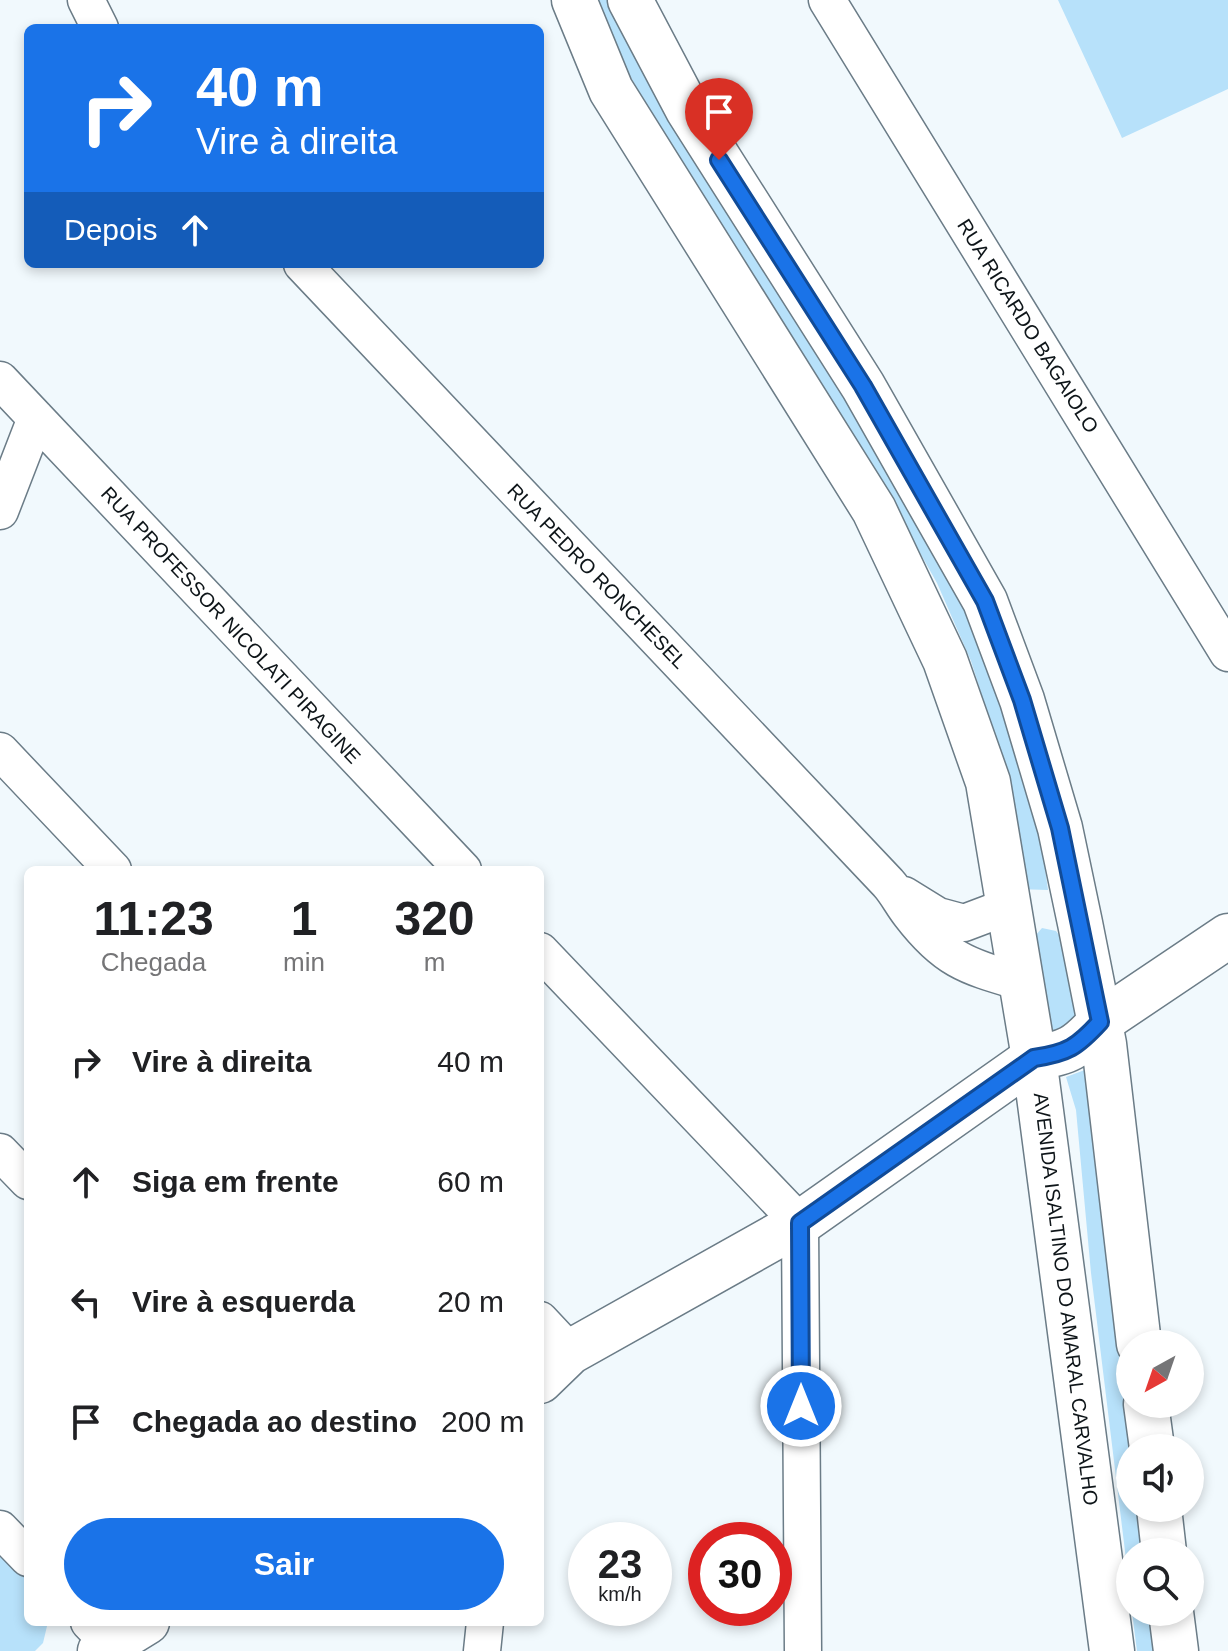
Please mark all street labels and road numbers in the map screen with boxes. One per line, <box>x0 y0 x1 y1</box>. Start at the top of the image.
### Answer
street label: RUA RICARDO BAGAIOLO <box>953 215 1103 437</box>
street label: RUA PEDRO RONCHESEL <box>503 479 691 673</box>
street label: RUA PROFESSOR NICOLATI PIRAGINE <box>97 482 365 768</box>
street label: AVENIDA ISALTINO DO AMARAL CARVALHO <box>1030 1091 1102 1507</box>

